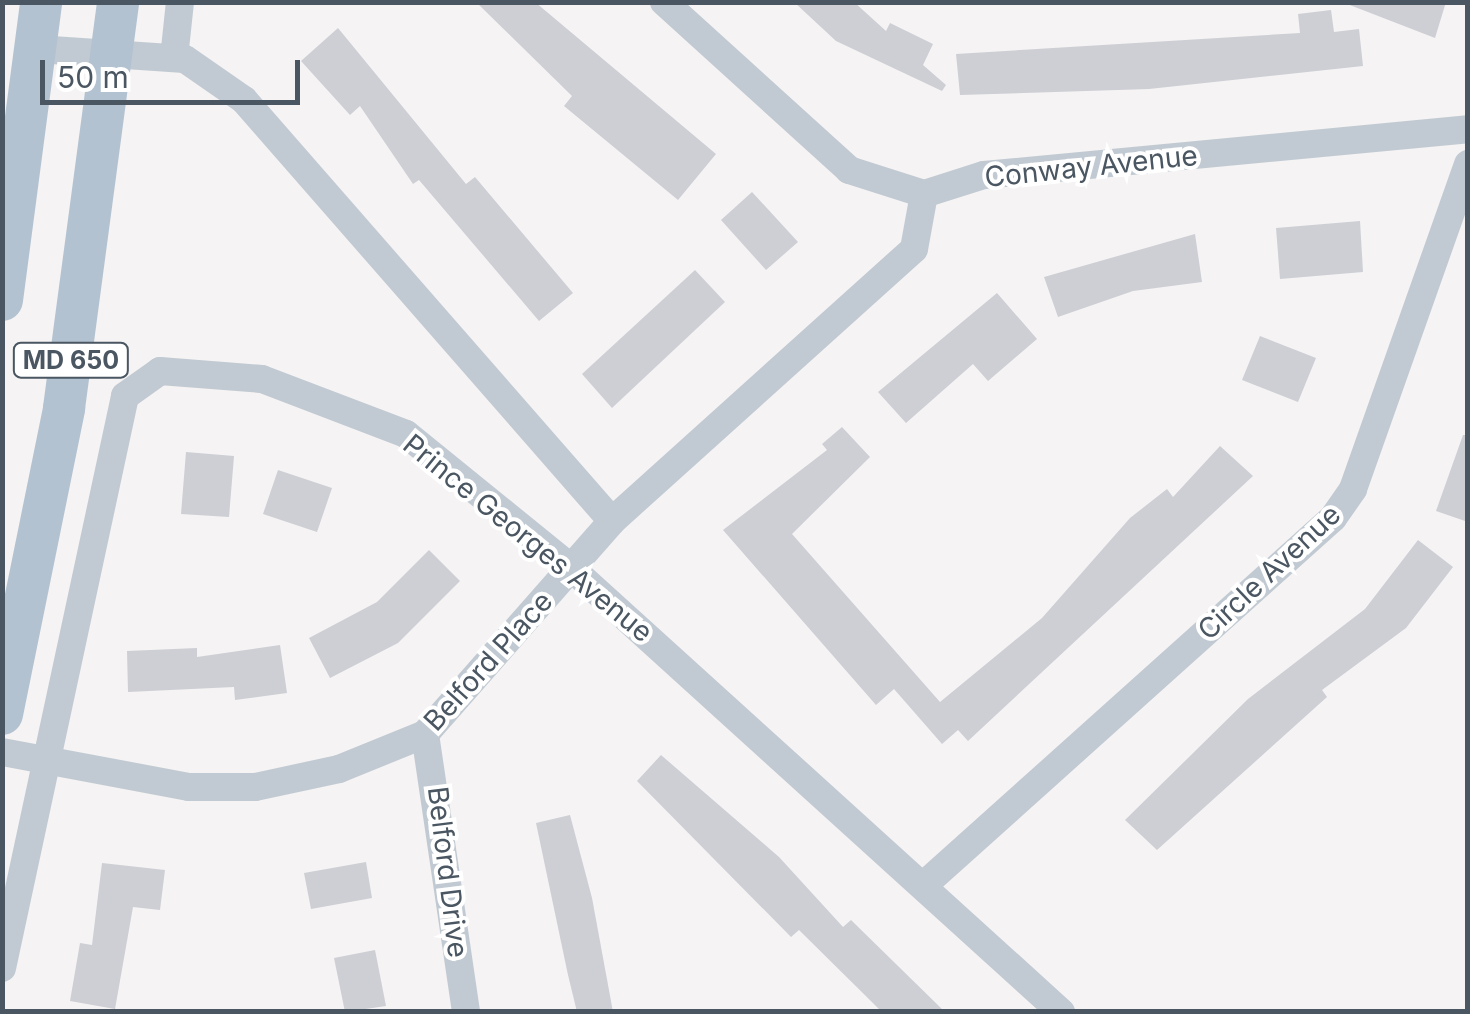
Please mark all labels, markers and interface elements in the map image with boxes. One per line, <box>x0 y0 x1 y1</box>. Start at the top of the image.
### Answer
scale bar <box>45 40 305 102</box>
text: 50 m <box>57 59 129 95</box>
street label: Conway Avenue <box>983 138 1199 194</box>
road number: MD 650 <box>11 340 131 380</box>
street label: Prince Georges Avenue <box>397 427 659 649</box>
street label: Circle Avenue <box>1191 497 1347 647</box>
street label: Belford Place <box>417 585 559 737</box>
street label: Belford Drive <box>421 784 475 960</box>

